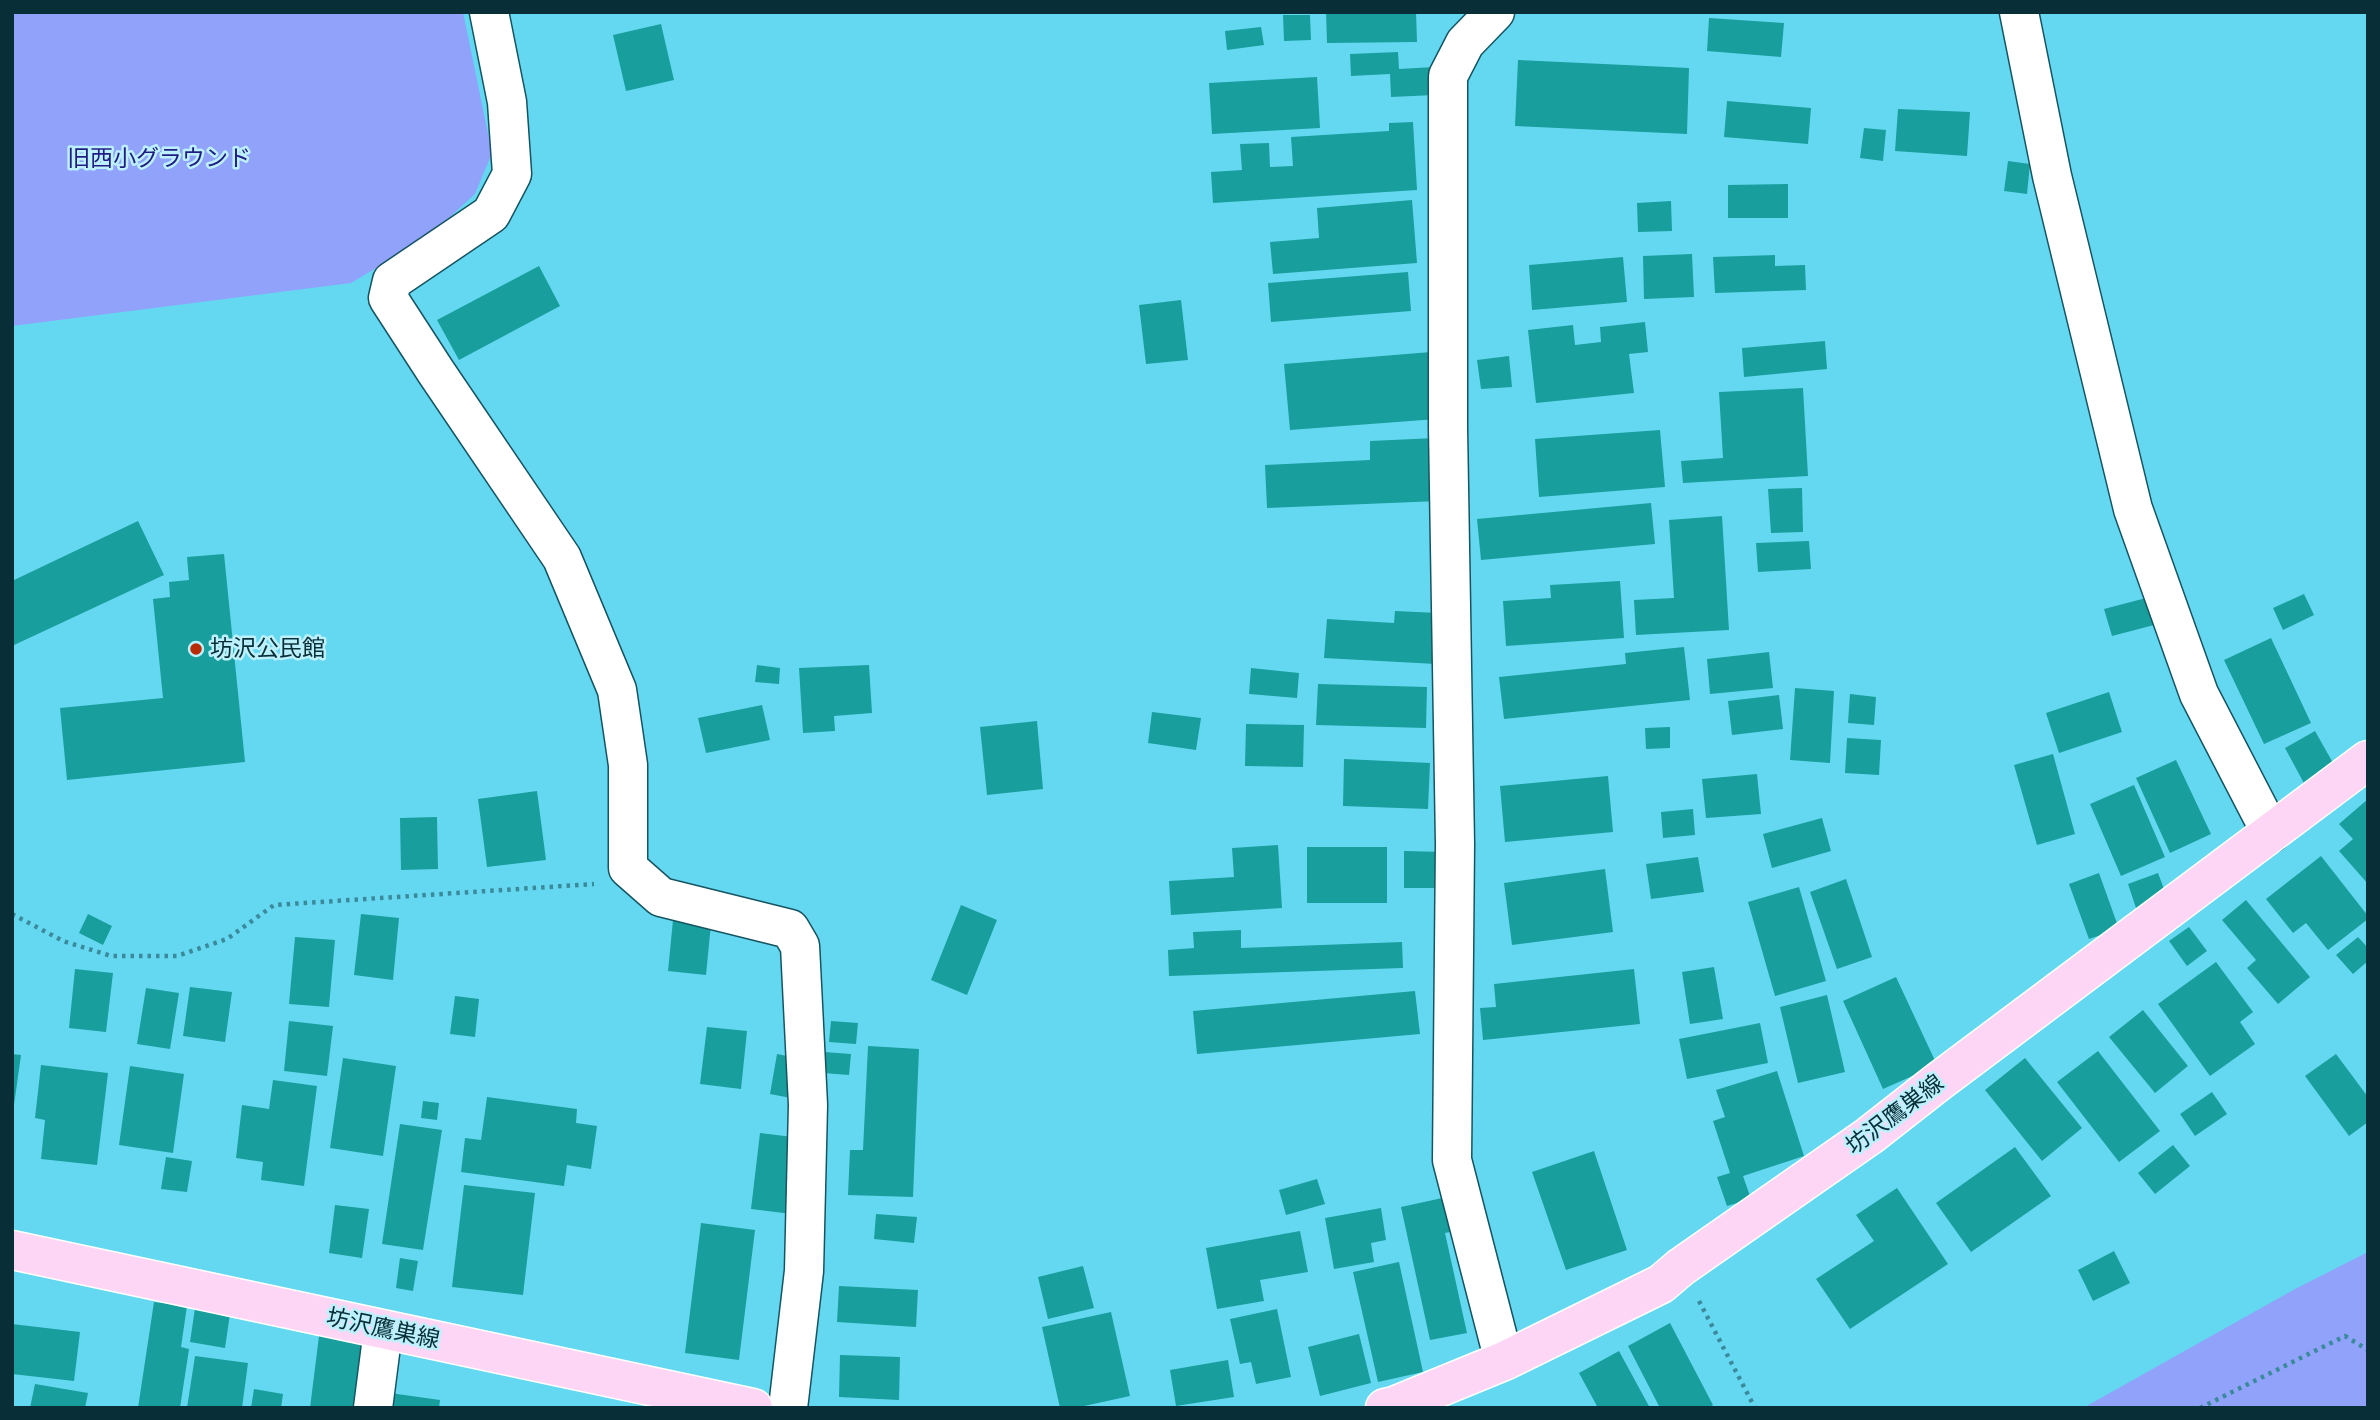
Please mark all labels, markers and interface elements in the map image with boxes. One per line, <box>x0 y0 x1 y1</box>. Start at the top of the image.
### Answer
park label: 旧西小グラウンド <box>67 145 251 173</box>
place label: 坊沢公民館 <box>210 635 325 663</box>
marker: 坊沢公民館 <box>188 641 204 657</box>
street label: 坊沢鷹巣線 <box>1841 1069 1949 1161</box>
street label: 坊沢鷹巣線 <box>324 1304 442 1354</box>

